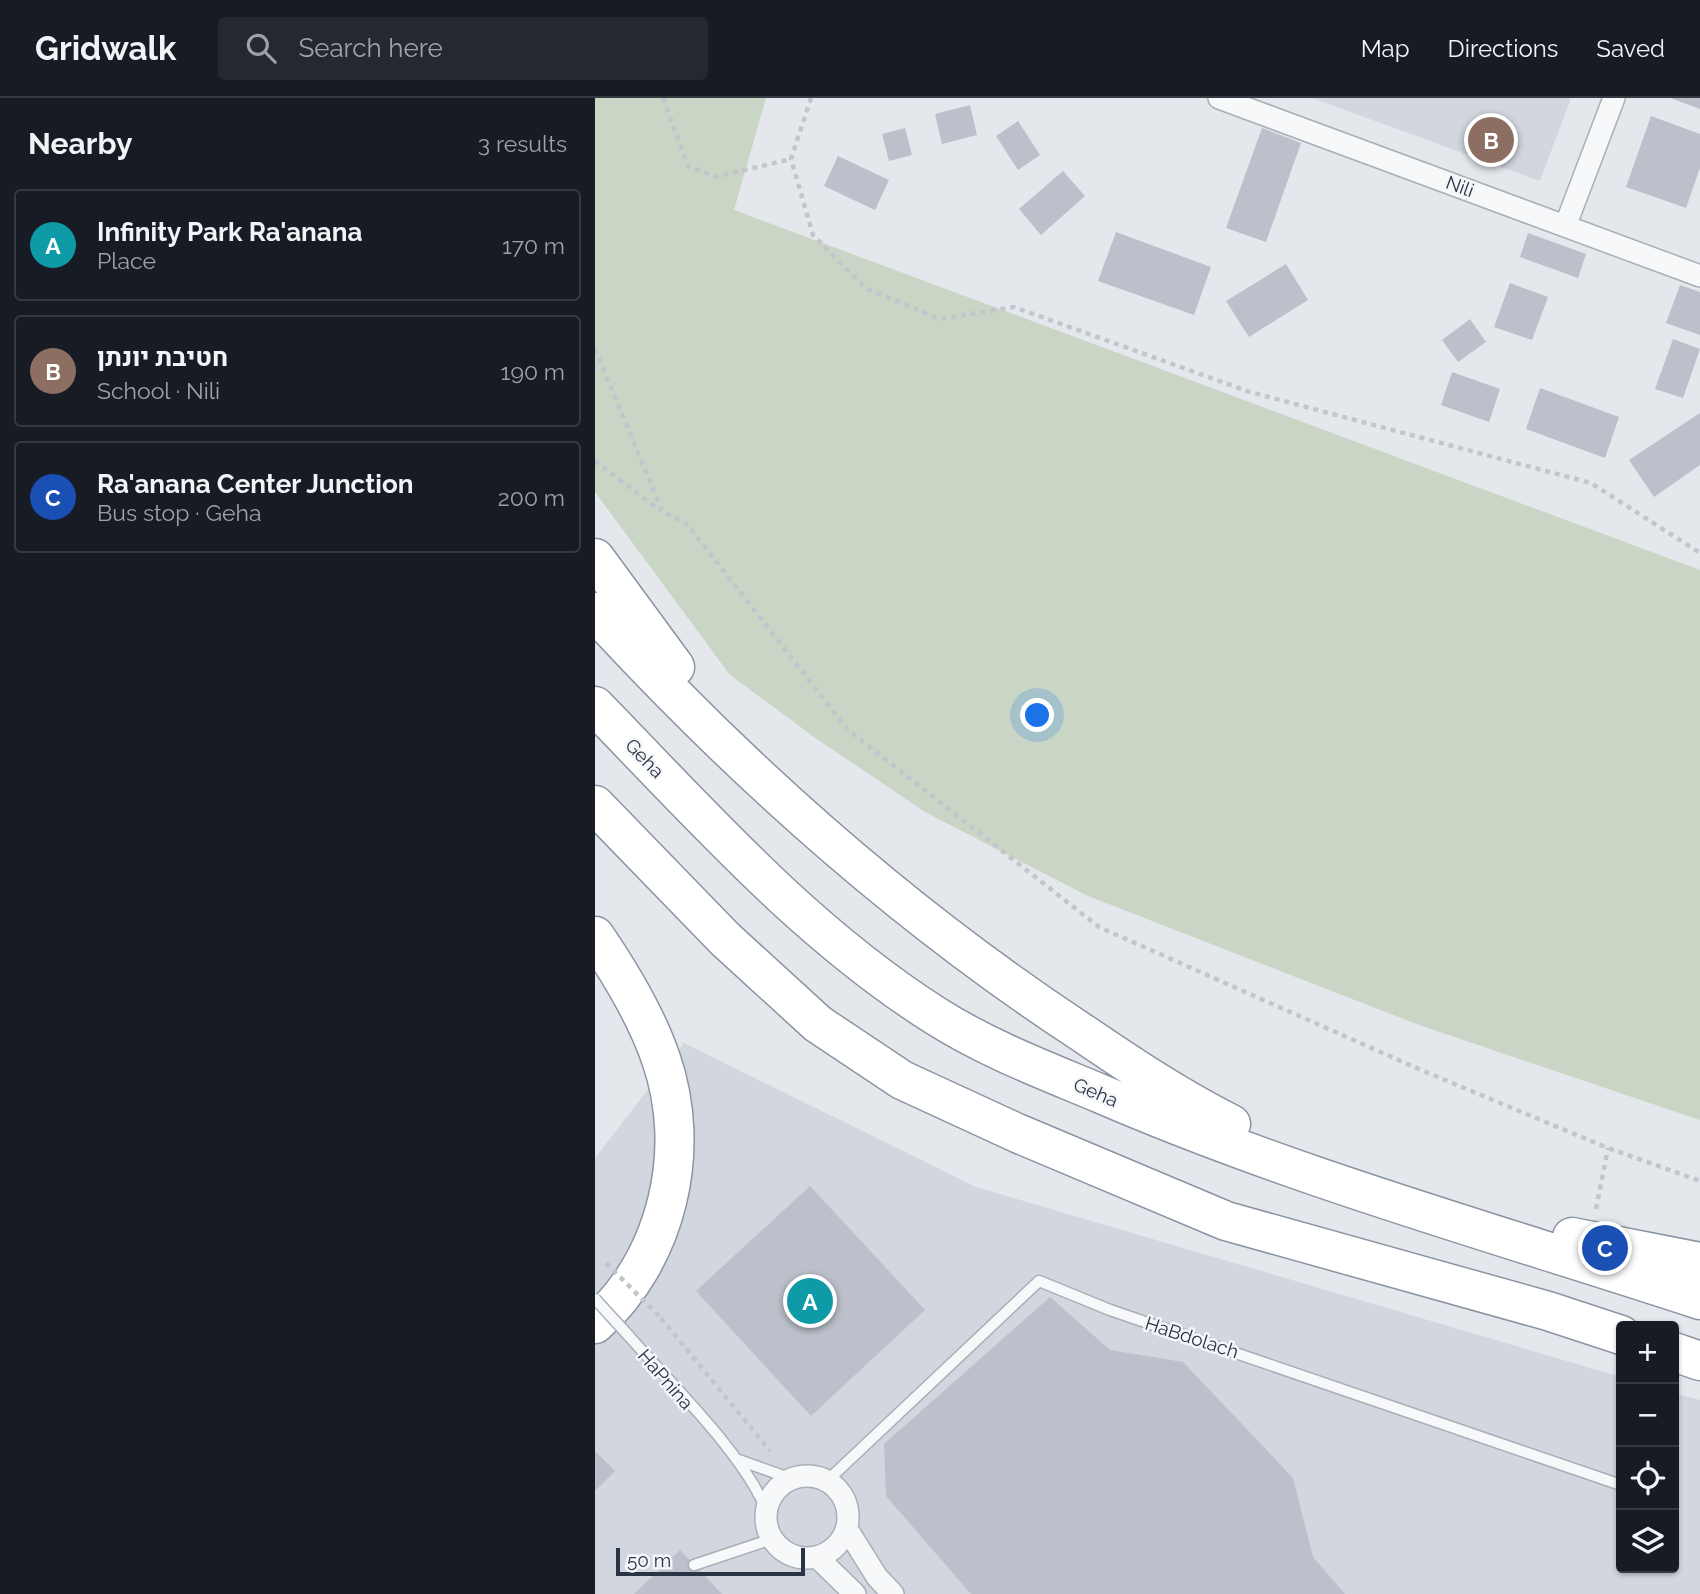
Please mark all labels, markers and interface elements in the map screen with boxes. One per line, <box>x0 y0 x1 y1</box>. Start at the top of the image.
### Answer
search box <box>218 17 708 80</box>
text: Gridwalk <box>35 29 176 68</box>
icon: search <box>242 29 280 67</box>
text: Search here <box>298 33 443 63</box>
text: Map <box>1361 34 1410 63</box>
text: Directions <box>1448 34 1558 63</box>
text: Saved <box>1596 34 1665 63</box>
pin: B <box>1468 114 1514 166</box>
text: Nearby <box>28 126 132 161</box>
text: 3 results <box>478 130 567 157</box>
street label: Nili <box>1443 171 1477 201</box>
text: Infinity Park Ra'anana <box>97 217 362 247</box>
text: A <box>45 232 61 259</box>
text: 170 m <box>502 232 565 259</box>
text: Place <box>97 247 156 274</box>
text: חטיבת יונתן <box>97 342 228 372</box>
text: B <box>45 358 61 385</box>
text: 190 m <box>501 358 565 385</box>
text: School · Nili <box>97 377 220 404</box>
text: Ra'anana Center Junction <box>97 469 413 499</box>
text: C <box>45 484 61 511</box>
text: 200 m <box>498 484 565 511</box>
text: Bus stop · Geha <box>97 499 261 526</box>
your location <box>1020 698 1054 732</box>
street label: Geha <box>621 734 669 782</box>
street label: Geha <box>1070 1073 1122 1111</box>
pin: C <box>1582 1222 1628 1274</box>
pin: A <box>787 1275 833 1327</box>
street label: HaBdolach <box>1142 1312 1242 1362</box>
map controls <box>1616 1321 1679 1573</box>
button: + <box>1616 1321 1679 1384</box>
street label: HaPnina <box>634 1344 698 1414</box>
button: − <box>1616 1384 1679 1447</box>
button: locate <box>1616 1447 1679 1510</box>
button: layers <box>1616 1510 1679 1573</box>
scale bar <box>616 1545 805 1577</box>
text: 50 m <box>627 1549 671 1571</box>

